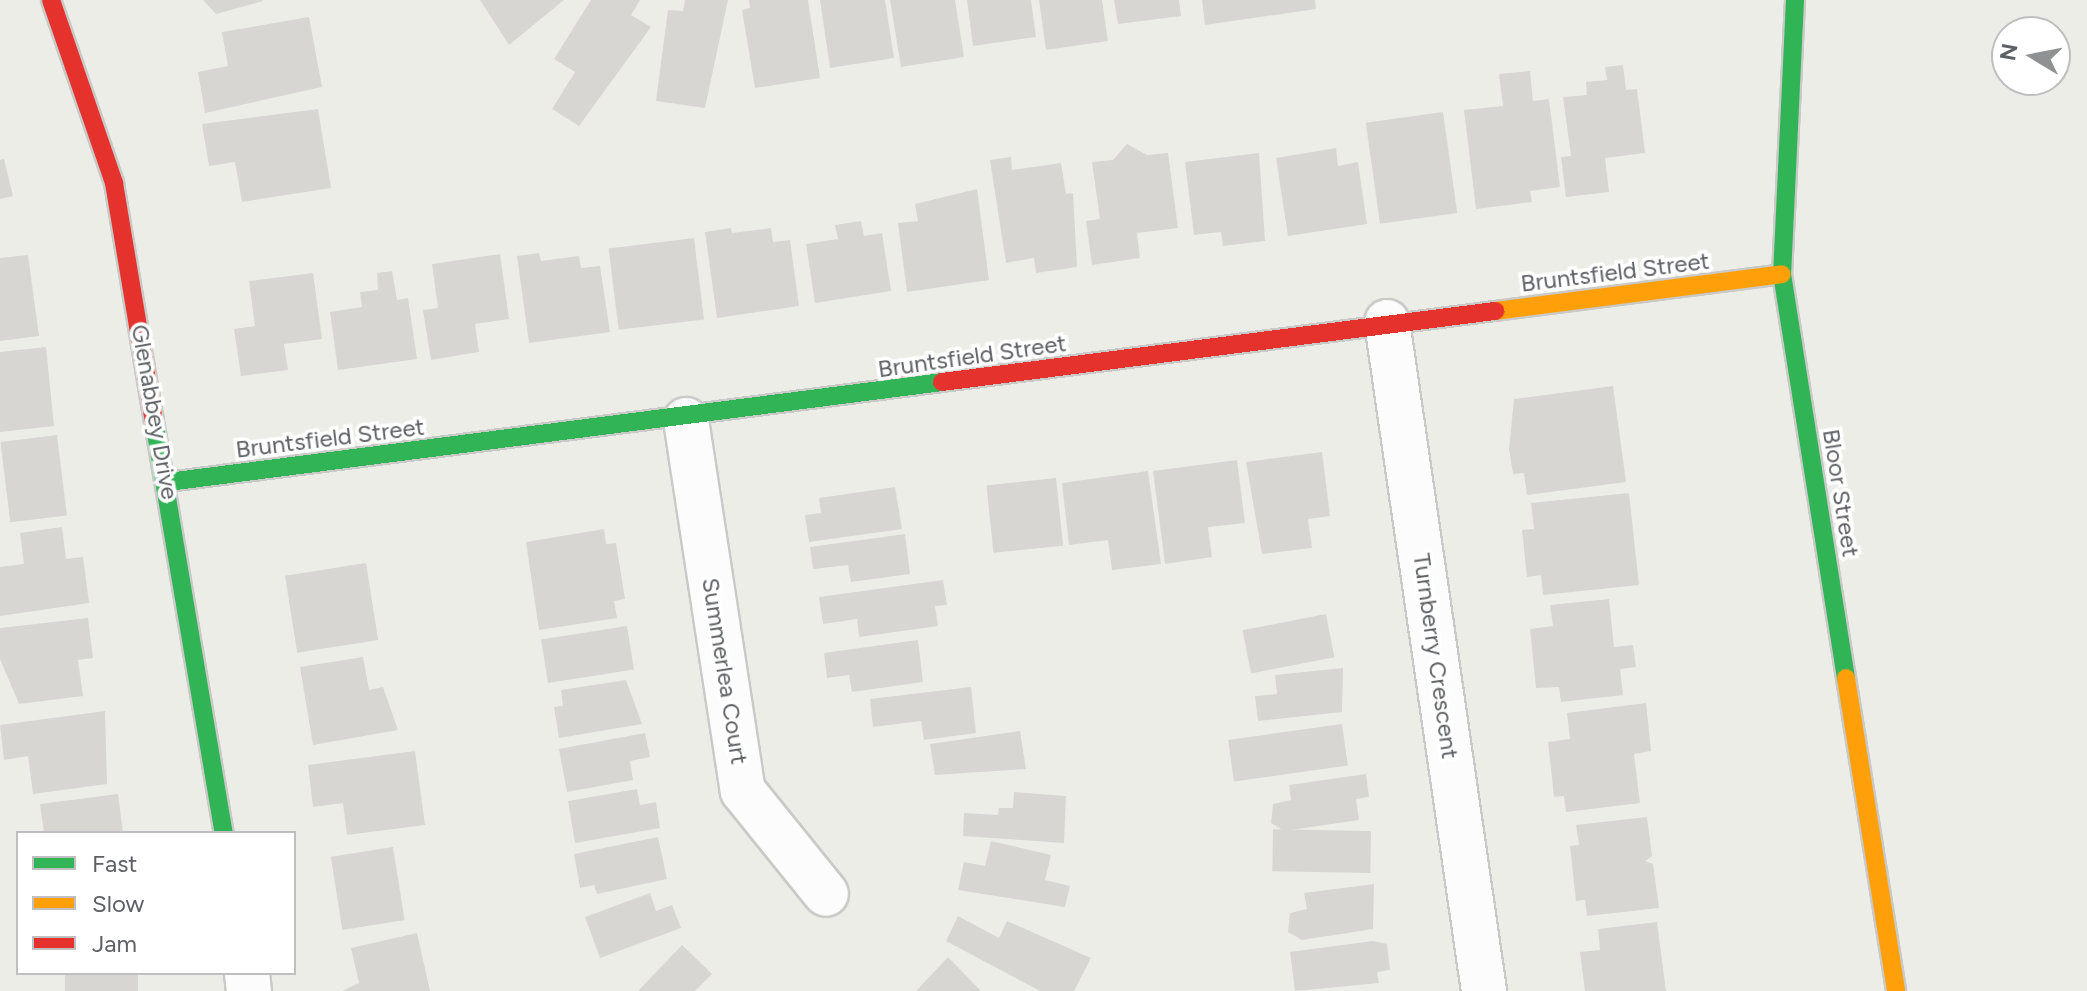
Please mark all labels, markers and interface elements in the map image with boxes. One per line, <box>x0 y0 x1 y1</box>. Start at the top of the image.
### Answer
north arrow <box>1991 16 2071 96</box>
text: N <box>1994 41 2024 63</box>
street label: Bruntsfield Street <box>1519 246 1711 298</box>
street label: Glenabbey Drive <box>125 322 185 502</box>
street label: Bruntsfield Street <box>876 329 1068 383</box>
street label: Bruntsfield Street <box>234 412 426 464</box>
street label: Bloor Street <box>1817 427 1865 559</box>
street label: Turnberry Crescent <box>1407 551 1465 761</box>
street label: Summerlea Court <box>696 576 754 766</box>
legend <box>16 831 296 975</box>
text: Fast <box>92 849 137 878</box>
text: Slow <box>92 889 144 918</box>
text: Jam <box>92 929 137 958</box>

